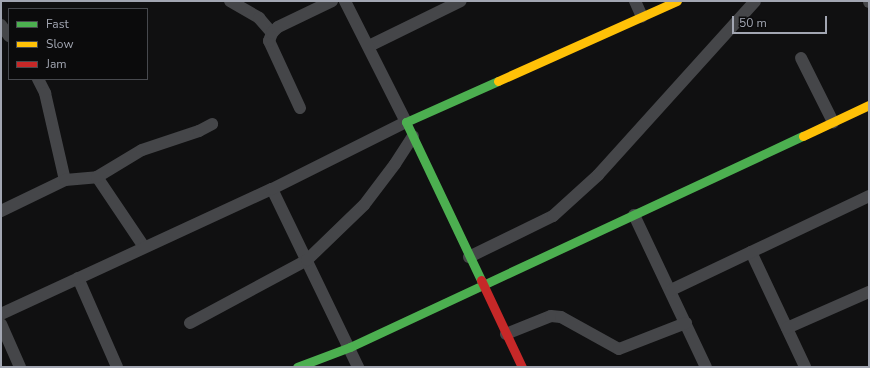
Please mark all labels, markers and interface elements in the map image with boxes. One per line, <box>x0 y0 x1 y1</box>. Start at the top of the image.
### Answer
legend <box>8 8 148 80</box>
scale bar <box>734 8 829 34</box>
text: 50 m <box>739 15 767 31</box>
text: Fast <box>46 16 69 32</box>
text: Slow <box>46 36 74 52</box>
text: Jam <box>46 56 67 72</box>

